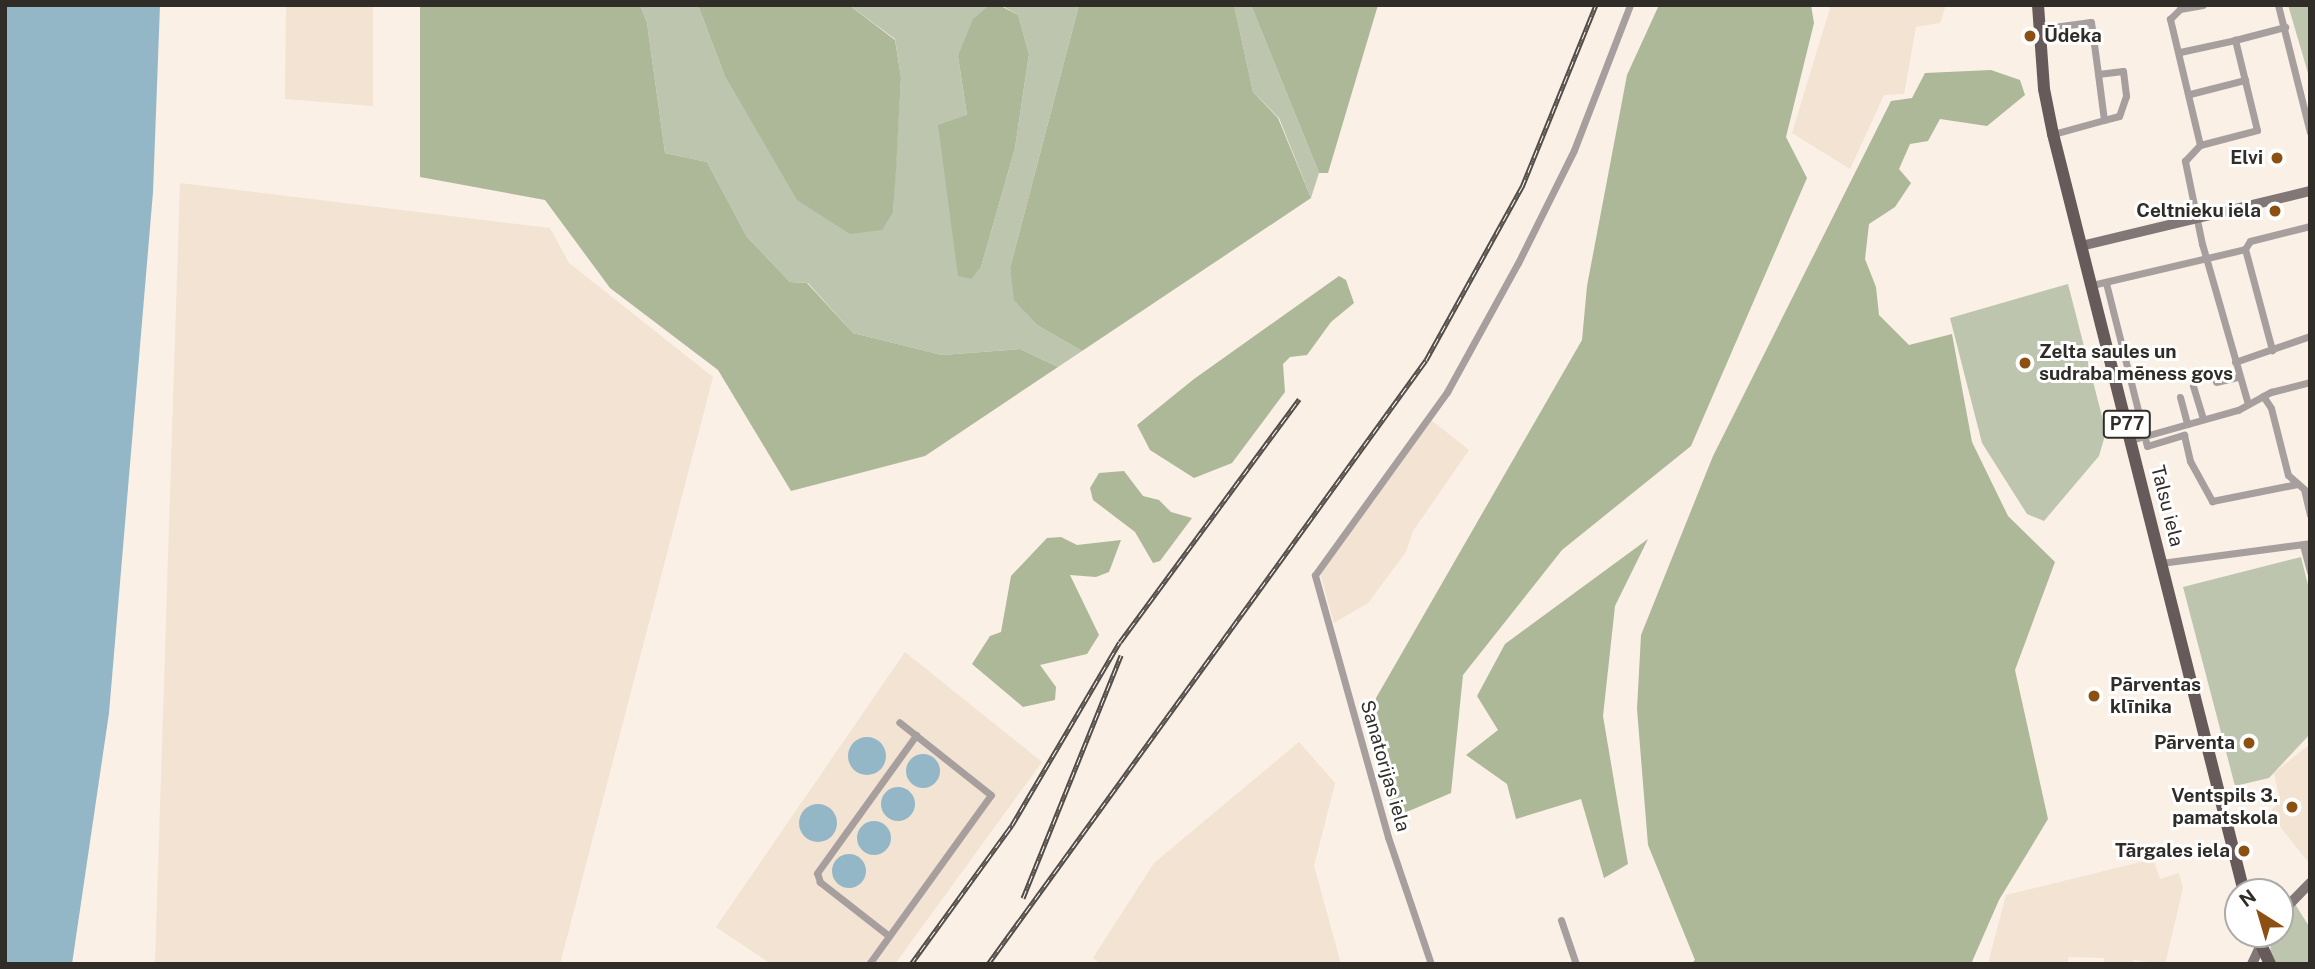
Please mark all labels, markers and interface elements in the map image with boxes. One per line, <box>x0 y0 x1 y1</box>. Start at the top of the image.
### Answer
place label: Ūdeka <box>2044 25 2102 47</box>
marker: Ūdeka <box>2022 28 2038 44</box>
place label: Elvi <box>2230 147 2263 169</box>
marker: Elvi <box>2269 150 2285 166</box>
place label: Celtnieku iela <box>2136 200 2261 222</box>
marker: Celtnieku iela <box>2267 203 2283 219</box>
place label: Zelta saules un sudraba mēness govs <box>2039 341 2233 385</box>
marker: Zelta saules un sudraba mēness govs <box>2017 355 2033 371</box>
road number: P77 <box>2102 410 2152 438</box>
street label: Talsu iela <box>2146 463 2188 549</box>
place label: Pārventas klīnika <box>2110 674 2201 718</box>
marker: Pārventas klīnika <box>2084 686 2104 706</box>
street label: Sanatorijas iela <box>1355 698 1415 834</box>
place label: Pārventa <box>2154 732 2235 754</box>
marker: Pārventa <box>2241 735 2257 751</box>
place label: Ventspils 3. pamatskola <box>2171 785 2278 829</box>
marker: Ventspils 3. pamatskola <box>2284 799 2300 815</box>
place label: Tārgales iela <box>2115 840 2230 862</box>
marker: Tārgales iela <box>2236 843 2252 859</box>
north arrow <box>2224 878 2294 948</box>
text: N <box>2235 885 2260 911</box>

